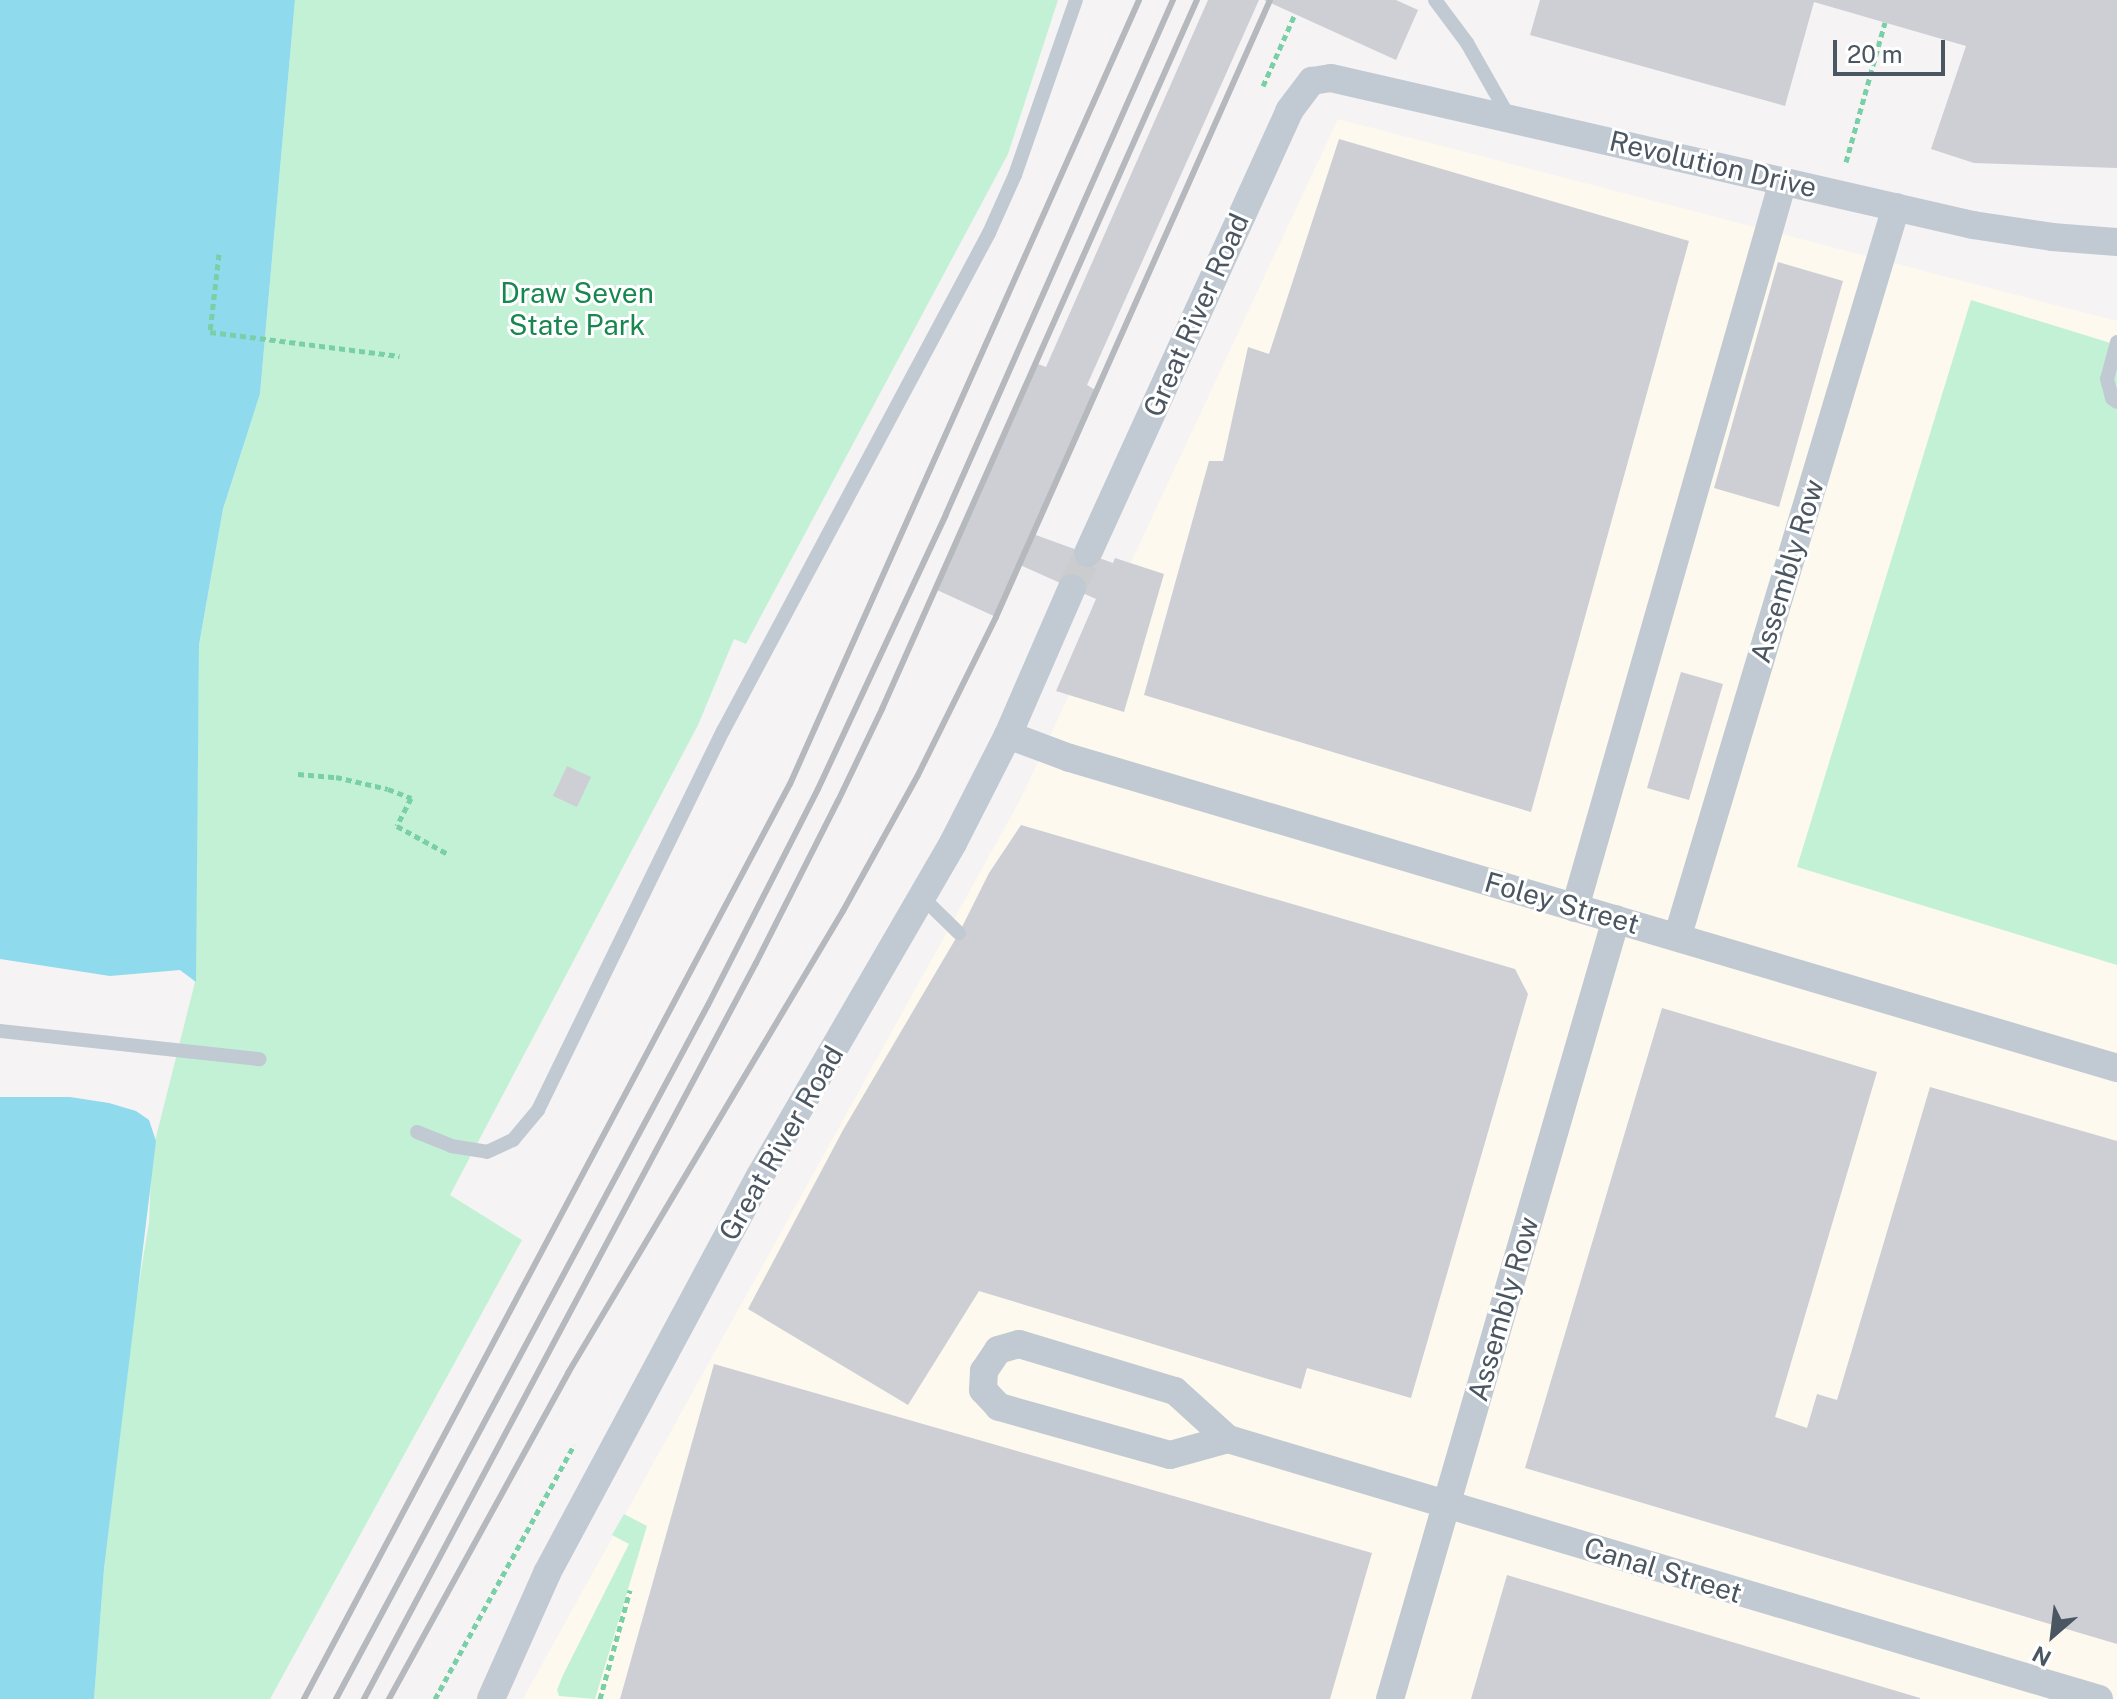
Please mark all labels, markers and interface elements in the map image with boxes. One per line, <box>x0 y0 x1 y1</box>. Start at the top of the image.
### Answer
scale bar <box>1837 24 1949 74</box>
text: 20 m <box>1847 40 1903 68</box>
street label: Revolution Drive <box>1606 124 1820 204</box>
street label: Great River Road <box>1136 208 1256 422</box>
park label: Draw Seven State Park <box>500 276 654 342</box>
street label: Assembly Row <box>1743 475 1831 667</box>
street label: Foley Street <box>1481 865 1643 941</box>
street label: Great River Road <box>712 1040 850 1246</box>
street label: Assembly Row <box>1461 1213 1545 1405</box>
street label: Canal Street <box>1580 1530 1746 1610</box>
north arrow <box>2013 1595 2093 1675</box>
text: N <box>2028 1641 2055 1672</box>

